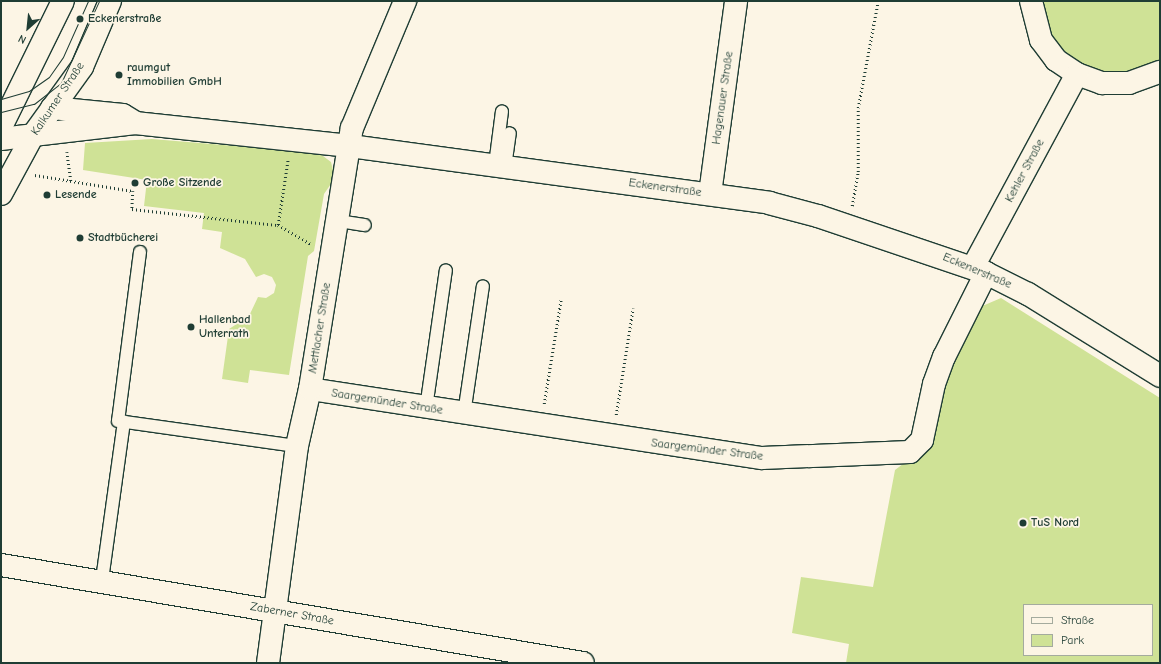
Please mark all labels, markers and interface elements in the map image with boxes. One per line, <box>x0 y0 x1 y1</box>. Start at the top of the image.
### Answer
north arrow <box>8 8 48 48</box>
place label: Eckenerstraße <box>88 12 161 26</box>
marker: Eckenerstraße <box>75 14 85 24</box>
text: N <box>16 32 28 47</box>
street label: Hagenauer Straße <box>709 50 737 146</box>
street label: Kalkumer Straße <box>28 60 88 138</box>
place label: raumgut Immobilien GmbH <box>127 61 222 89</box>
marker: raumgut Immobilien GmbH <box>114 70 124 80</box>
street label: Kehler Straße <box>1002 137 1048 205</box>
place label: Große Sitzende <box>143 176 222 190</box>
street label: Eckenerstraße <box>628 176 702 200</box>
marker: Große Sitzende <box>130 178 140 188</box>
place label: Lesende <box>55 188 97 202</box>
marker: Lesende <box>42 190 52 200</box>
place label: Stadtbücherei <box>88 231 158 245</box>
marker: Stadtbücherei <box>75 233 85 243</box>
street label: Eckenerstraße <box>940 250 1014 292</box>
street label: Mettlacher Straße <box>306 282 334 374</box>
place label: Hallenbad Unterrath <box>199 313 250 341</box>
marker: Hallenbad Unterrath <box>186 322 196 332</box>
street label: Saargemünder Straße <box>330 386 444 418</box>
street label: Saargemünder Straße <box>650 436 764 464</box>
place label: TuS Nord <box>1031 516 1079 530</box>
marker: TuS Nord <box>1018 518 1028 528</box>
street label: Zaberner Straße <box>249 600 335 628</box>
legend <box>1023 604 1153 656</box>
text: Straße <box>1061 613 1094 627</box>
text: Park <box>1061 633 1084 647</box>

